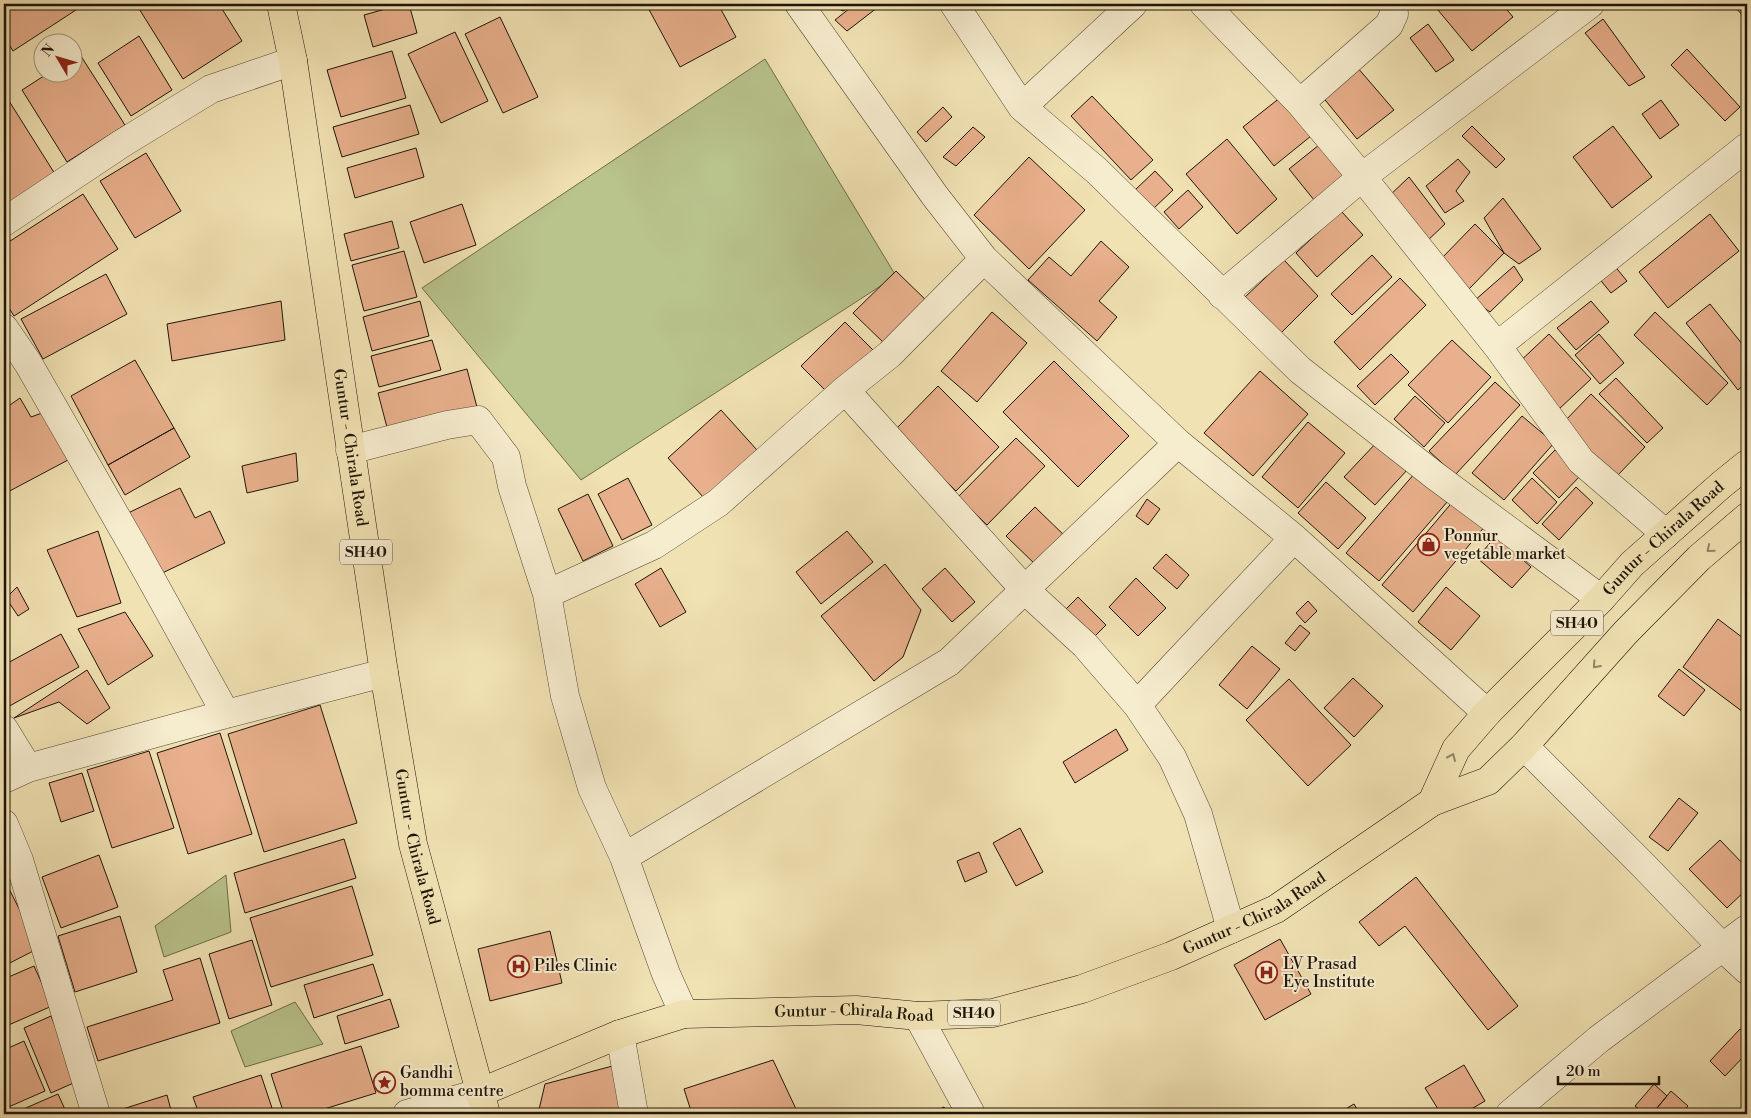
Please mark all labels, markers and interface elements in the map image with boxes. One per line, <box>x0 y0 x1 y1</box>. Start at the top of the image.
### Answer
north arrow <box>32 32 82 82</box>
text: N <box>38 41 59 61</box>
street label: Guntur - Chirala Road <box>329 367 372 528</box>
street label: Guntur - Chirala Road <box>1598 477 1728 600</box>
place label: Ponnur vegetable market <box>1443 526 1566 564</box>
shop icon: Ponnur vegetable market <box>1416 533 1440 557</box>
road number: SH40 <box>340 540 392 564</box>
one-way arrow <box>1707 543 1716 551</box>
road number: SH40 <box>1551 610 1603 636</box>
one-way arrow <box>1593 659 1602 668</box>
one-way arrow <box>1445 753 1456 762</box>
street label: Guntur - Chirala Road <box>390 767 444 927</box>
street label: Guntur - Chirala Road <box>1180 868 1330 959</box>
hospital icon: Piles Clinic <box>506 954 530 978</box>
place label: LV Prasad Eye Institute <box>1283 954 1375 992</box>
place label: Piles Clinic <box>534 956 617 976</box>
hospital icon: LV Prasad Eye Institute <box>1255 961 1279 985</box>
street label: Guntur - Chirala Road <box>774 1000 934 1026</box>
road number: SH40 <box>948 1000 1000 1026</box>
scale bar <box>1558 1053 1660 1085</box>
text: 20 m <box>1566 1062 1601 1081</box>
place label: Gandhi bomma centre <box>400 1063 504 1101</box>
place icon: Gandhi bomma centre <box>372 1070 396 1094</box>

